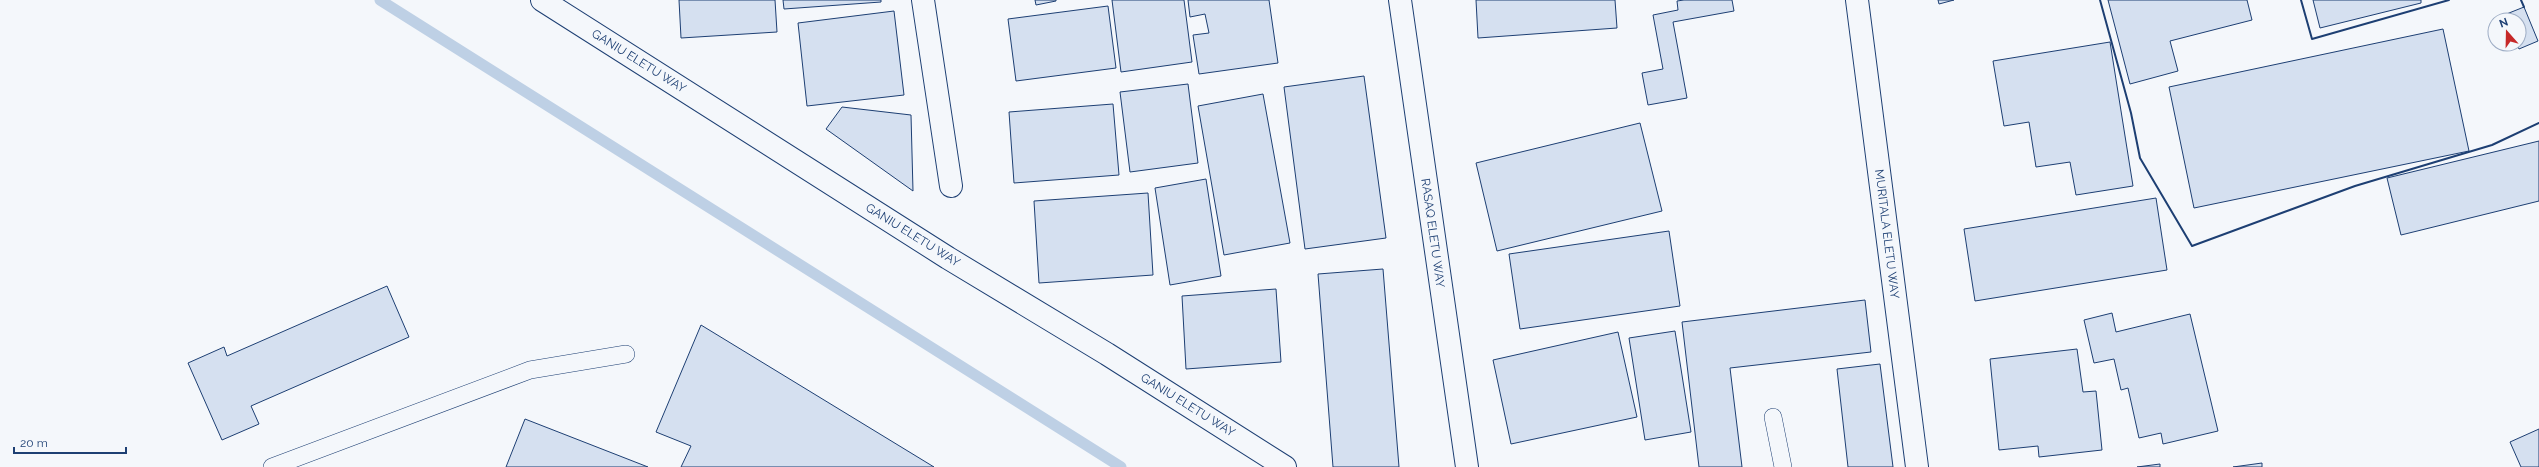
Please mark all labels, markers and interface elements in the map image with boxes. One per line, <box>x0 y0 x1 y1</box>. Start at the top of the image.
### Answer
north arrow <box>2487 12 2527 52</box>
text: N <box>2498 16 2510 31</box>
street label: GANIU ELETU WAY <box>589 26 689 96</box>
street label: MURITALA ELETU WAY <box>1872 168 1902 300</box>
street label: RASAQ ELETU WAY <box>1418 177 1448 289</box>
street label: GANIU ELETU WAY <box>863 200 963 270</box>
street label: GANIU ELETU WAY <box>1138 370 1238 440</box>
scale bar <box>14 429 126 455</box>
text: 20 m <box>20 436 48 450</box>

